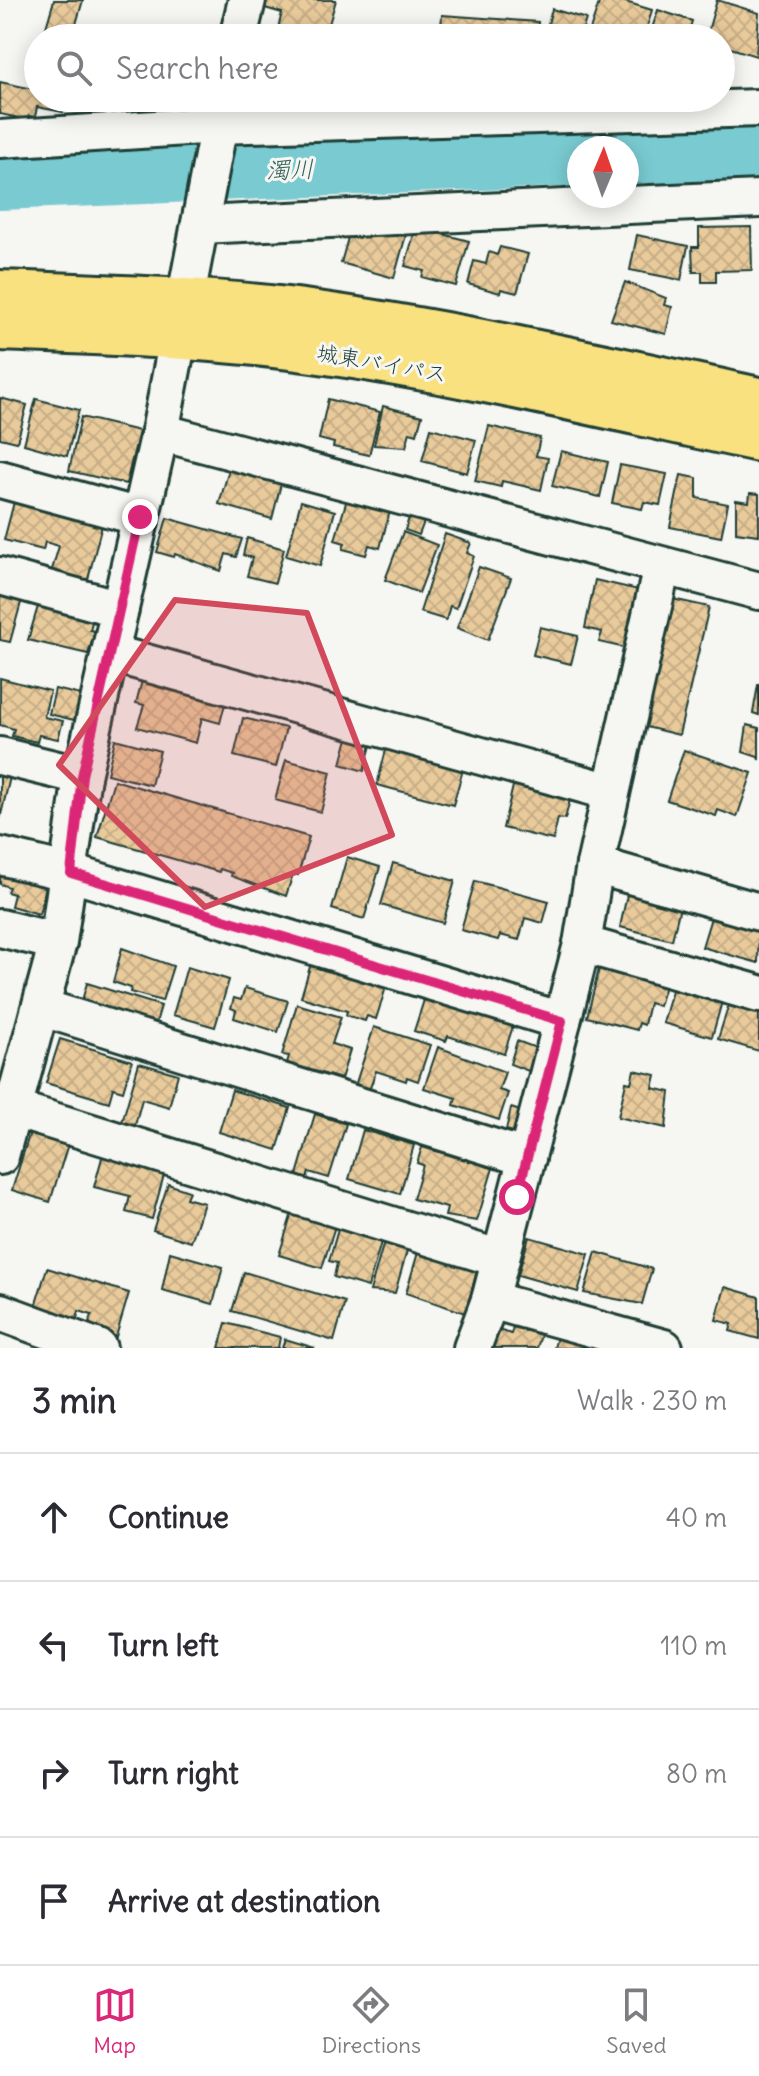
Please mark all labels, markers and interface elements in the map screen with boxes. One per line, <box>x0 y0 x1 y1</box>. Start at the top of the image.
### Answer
search box <box>24 24 735 112</box>
icon: search <box>52 46 96 90</box>
text: Search here <box>116 49 279 87</box>
north arrow <box>567 136 639 208</box>
water label: 濁川 <box>265 153 314 185</box>
street label: 城東バイパス <box>315 338 449 388</box>
route end <box>122 499 158 535</box>
route start <box>499 1179 535 1215</box>
text: 3 min <box>32 1379 117 1422</box>
text: Walk · 230 m <box>577 1384 727 1417</box>
icon: ahead <box>32 1495 76 1539</box>
text: Continue <box>108 1498 229 1536</box>
text: 40 m <box>666 1501 727 1534</box>
icon: left <box>32 1623 76 1667</box>
text: Turn left <box>108 1626 219 1664</box>
text: 110 m <box>660 1629 727 1662</box>
icon: right <box>32 1751 76 1795</box>
text: Turn right <box>108 1754 239 1792</box>
text: 80 m <box>666 1757 727 1790</box>
icon: arrive <box>32 1879 76 1923</box>
text: Arrive at destination <box>108 1882 380 1920</box>
tab: Map <box>93 1983 137 2059</box>
tab: Directions <box>322 1983 421 2059</box>
tab: Saved <box>606 1983 666 2059</box>

